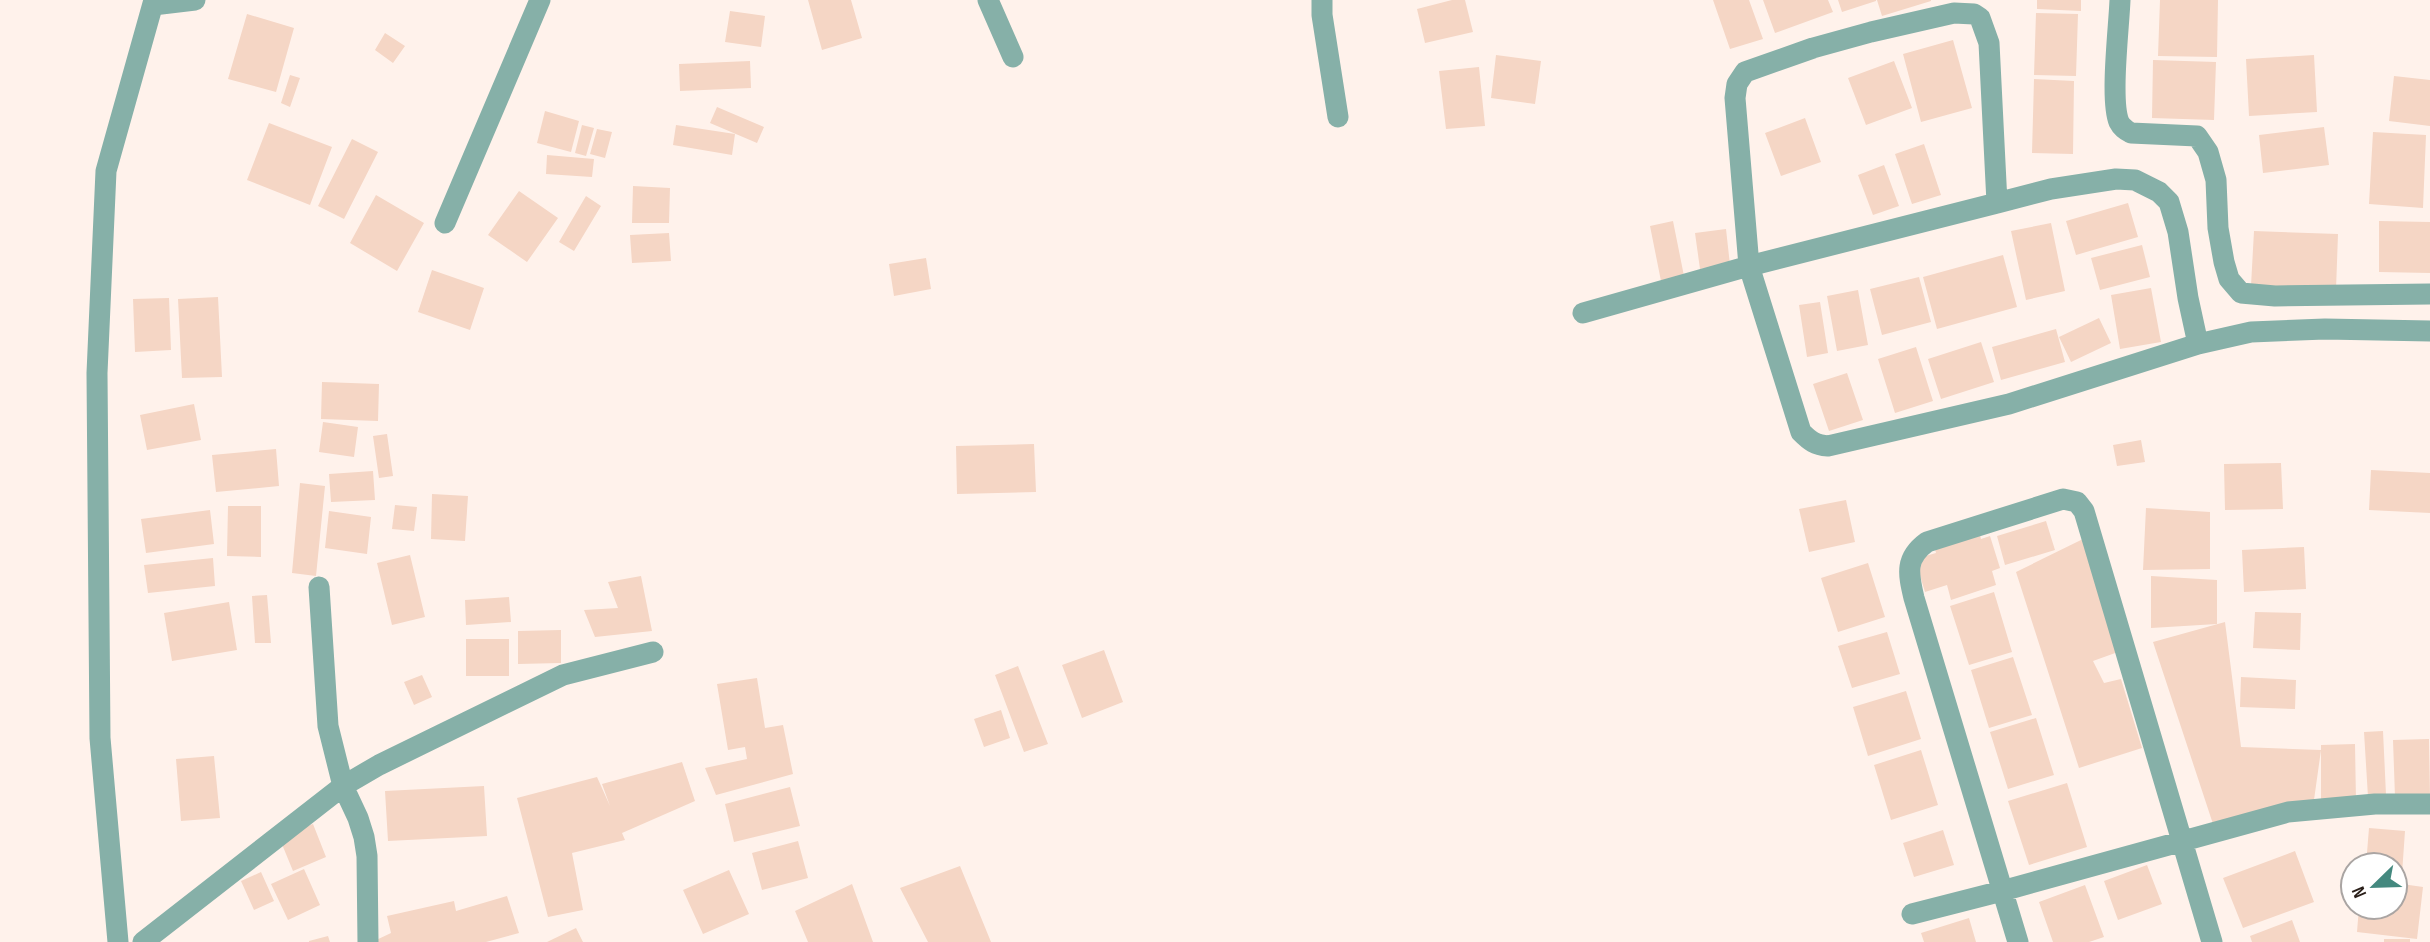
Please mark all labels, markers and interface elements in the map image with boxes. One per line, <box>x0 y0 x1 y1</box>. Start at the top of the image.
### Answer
north arrow <box>2339 851 2409 921</box>
text: N <box>2347 883 2372 901</box>

